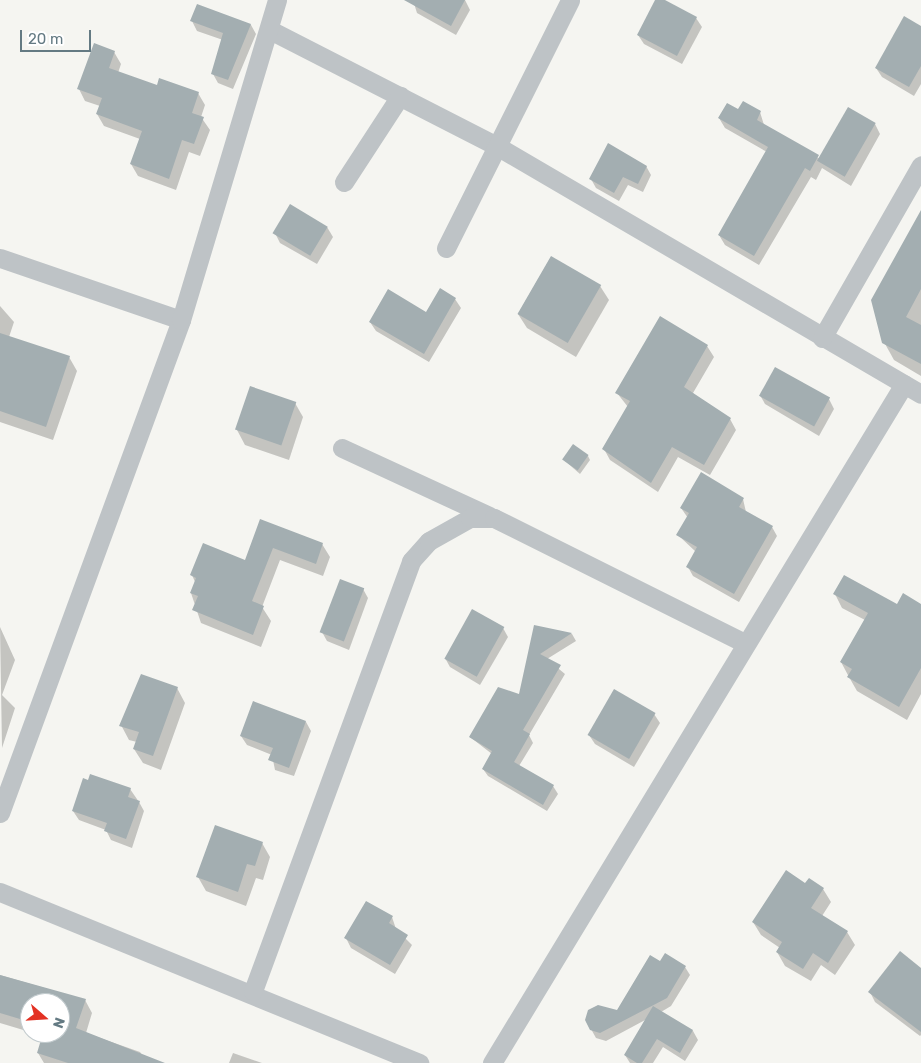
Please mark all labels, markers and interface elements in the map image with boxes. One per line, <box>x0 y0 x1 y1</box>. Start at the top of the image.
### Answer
scale bar <box>22 20 94 52</box>
text: 20 m <box>28 30 63 48</box>
north arrow <box>20 993 70 1043</box>
text: N <box>49 1015 68 1030</box>

